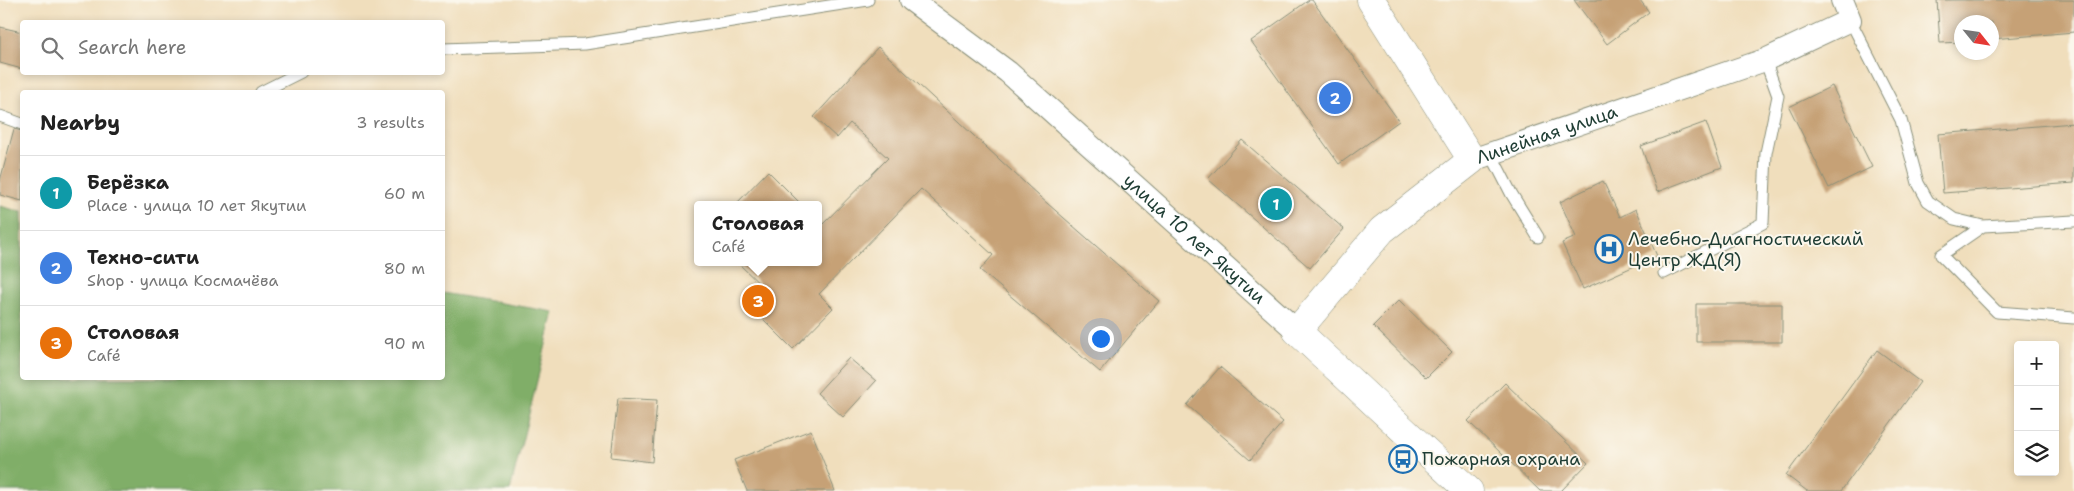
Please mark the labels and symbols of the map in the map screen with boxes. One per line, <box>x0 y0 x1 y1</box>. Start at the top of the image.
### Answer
north arrow <box>1954 15 1999 60</box>
pin: 2 <box>1319 79 1351 117</box>
street label: Линейная улица <box>1473 99 1621 170</box>
street label: улица 10 лет Якутии <box>1118 169 1271 309</box>
pin: 1 <box>1260 185 1292 223</box>
place label: Лечебно-Диагностический Центр ЖД(Я) <box>1628 227 1864 272</box>
hospital icon: Лечебно-Диагностический Центр ЖД(Я) <box>1594 234 1624 264</box>
pin: 3 <box>742 282 774 320</box>
your location <box>1088 326 1114 352</box>
bus stop icon: Пожарная охрана <box>1388 444 1418 474</box>
place label: Пожарная охрана <box>1422 447 1580 471</box>

